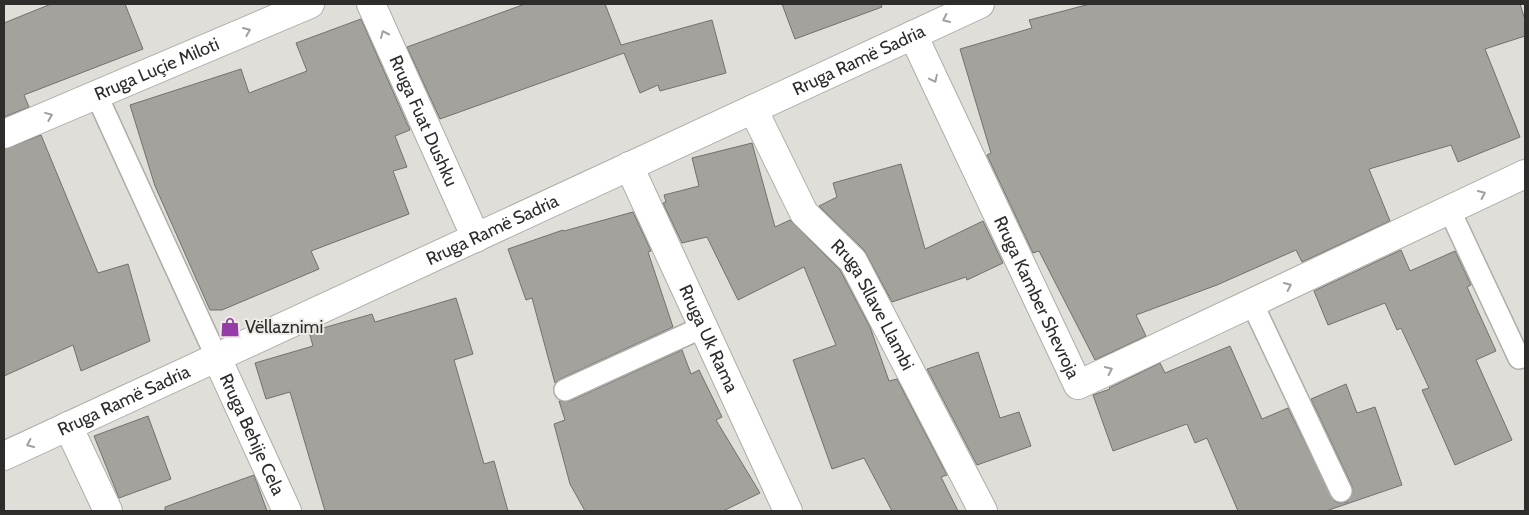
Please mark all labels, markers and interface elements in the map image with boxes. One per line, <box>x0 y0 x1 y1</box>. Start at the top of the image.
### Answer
one-way arrow <box>942 13 951 24</box>
street label: Rruga Ramë Sadria <box>789 20 929 100</box>
one-way arrow <box>242 27 250 37</box>
one-way arrow <box>380 30 391 39</box>
street label: Rruga Luçie Miloti <box>91 33 222 105</box>
street label: Rruga Fuat Dushku <box>384 52 462 190</box>
one-way arrow <box>927 74 938 83</box>
one-way arrow <box>44 111 53 122</box>
street label: Rruga Ramë Sadria <box>423 190 562 270</box>
one-way arrow <box>1477 190 1486 200</box>
street label: Rruga Kamber Shevroja <box>989 212 1085 382</box>
street label: Rruga Sllave Llambi <box>826 235 919 374</box>
street label: Rruga Uk Rama <box>674 281 743 396</box>
one-way arrow <box>1283 282 1292 292</box>
shop icon: Vëllaznimi <box>219 316 241 338</box>
place label: Vëllaznimi <box>245 316 323 338</box>
street label: Rruga Ramë Sadria <box>54 360 194 441</box>
one-way arrow <box>1104 366 1113 376</box>
street label: Rruga Behije Cela <box>215 370 289 499</box>
one-way arrow <box>26 438 35 448</box>

